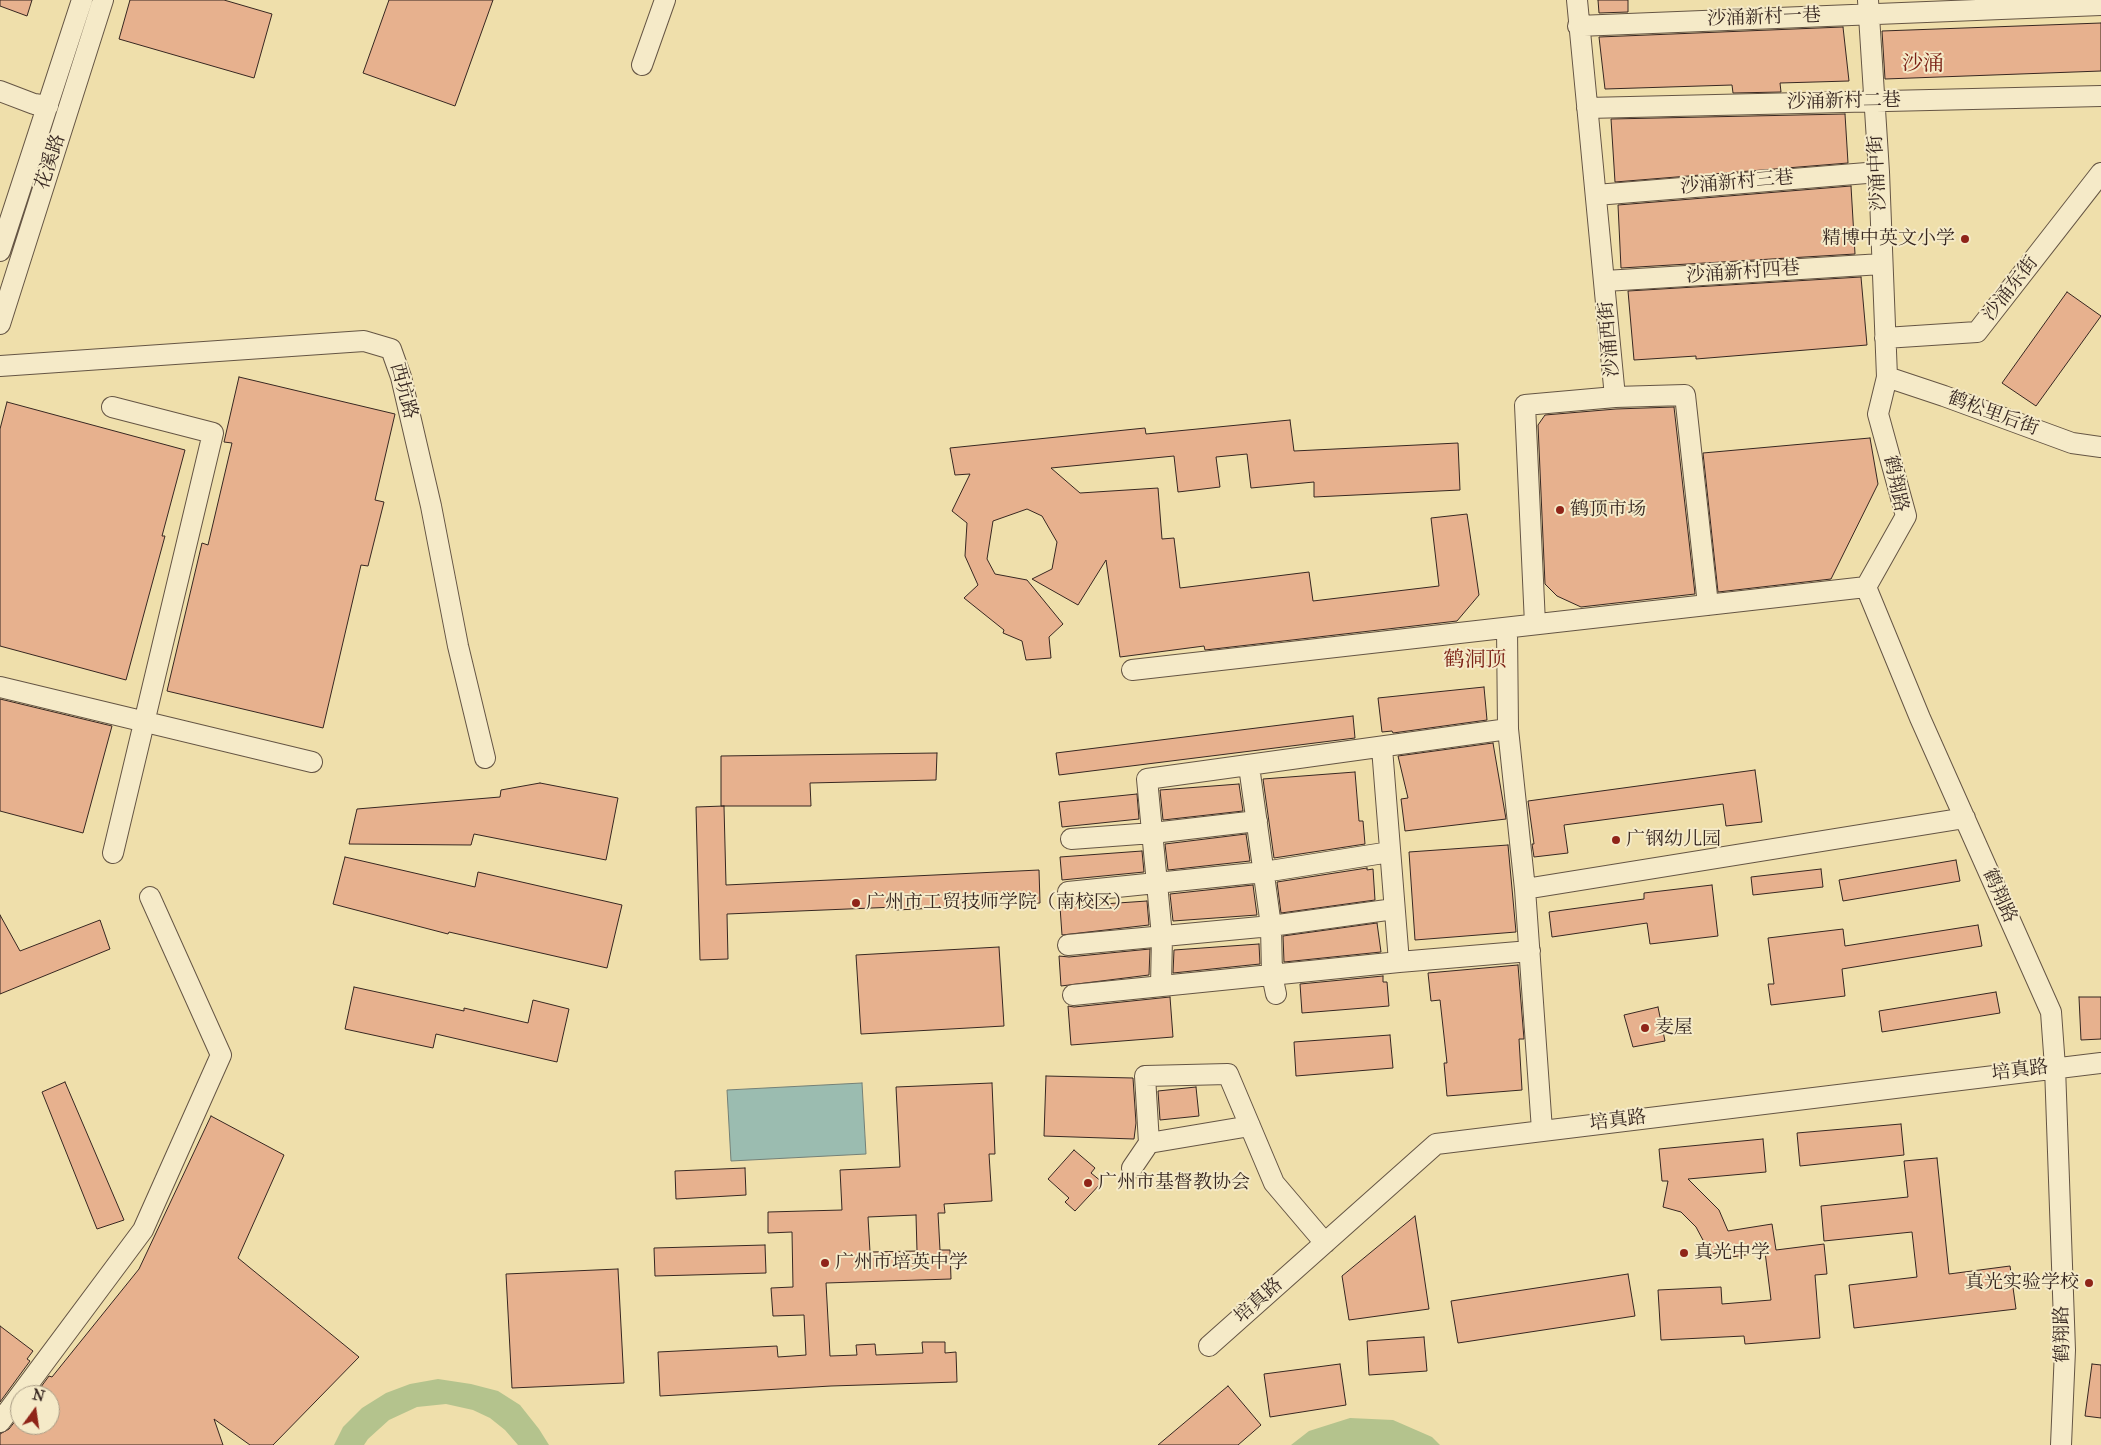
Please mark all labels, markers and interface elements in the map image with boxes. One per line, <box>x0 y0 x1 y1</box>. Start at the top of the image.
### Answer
street label: 沙涌新村一巷 <box>1707 5 1821 31</box>
district label: 沙涌 <box>1902 52 1944 78</box>
street label: 沙涌新村二巷 <box>1787 90 1901 114</box>
street label: 花溪路 <box>31 131 71 193</box>
street label: 沙涌中街 <box>1865 134 1891 212</box>
street label: 沙涌新村三巷 <box>1679 167 1795 199</box>
place label: 精博中英文小学 <box>1822 228 1955 250</box>
marker: 精博中英文小学 <box>1959 233 1971 245</box>
street label: 沙涌东街 <box>1979 252 2043 326</box>
street label: 沙涌新村四巷 <box>1685 258 1801 288</box>
street label: 沙涌西街 <box>1595 300 1625 378</box>
street label: 西坑路 <box>385 361 421 421</box>
street label: 鹤松里后街 <box>1944 387 2042 441</box>
street label: 鹤翔路 <box>1878 454 1912 514</box>
place label: 鹤顶市场 <box>1570 499 1646 521</box>
marker: 鹤顶市场 <box>1554 504 1566 516</box>
district label: 鹤洞顶 <box>1444 648 1506 674</box>
place label: 广钢幼儿园 <box>1626 829 1721 851</box>
marker: 广钢幼儿园 <box>1610 834 1622 846</box>
street label: 鹤翔路 <box>1977 865 2021 927</box>
place label: 广州市工贸技师学院（南校区） <box>866 892 1132 914</box>
marker: 广州市工贸技师学院（南校区） <box>850 897 862 909</box>
place label: 麦屋 <box>1655 1017 1693 1039</box>
marker: 麦屋 <box>1639 1022 1651 1034</box>
street label: 培真路 <box>1990 1056 2050 1086</box>
street label: 培真路 <box>1588 1106 1648 1136</box>
place label: 广州市基督教协会 <box>1098 1172 1250 1194</box>
marker: 广州市基督教协会 <box>1082 1177 1094 1189</box>
place label: 真光中学 <box>1694 1242 1770 1264</box>
marker: 真光中学 <box>1678 1247 1690 1259</box>
place label: 广州市培英中学 <box>835 1252 968 1274</box>
marker: 广州市培英中学 <box>819 1257 831 1269</box>
place label: 真光实验学校 <box>1965 1272 2079 1294</box>
street label: 培真路 <box>1230 1273 1288 1329</box>
marker: 真光实验学校 <box>2083 1277 2095 1289</box>
street label: 鹤翔路 <box>2051 1305 2075 1363</box>
north arrow <box>10 1385 60 1435</box>
text: N <box>31 1386 46 1406</box>

